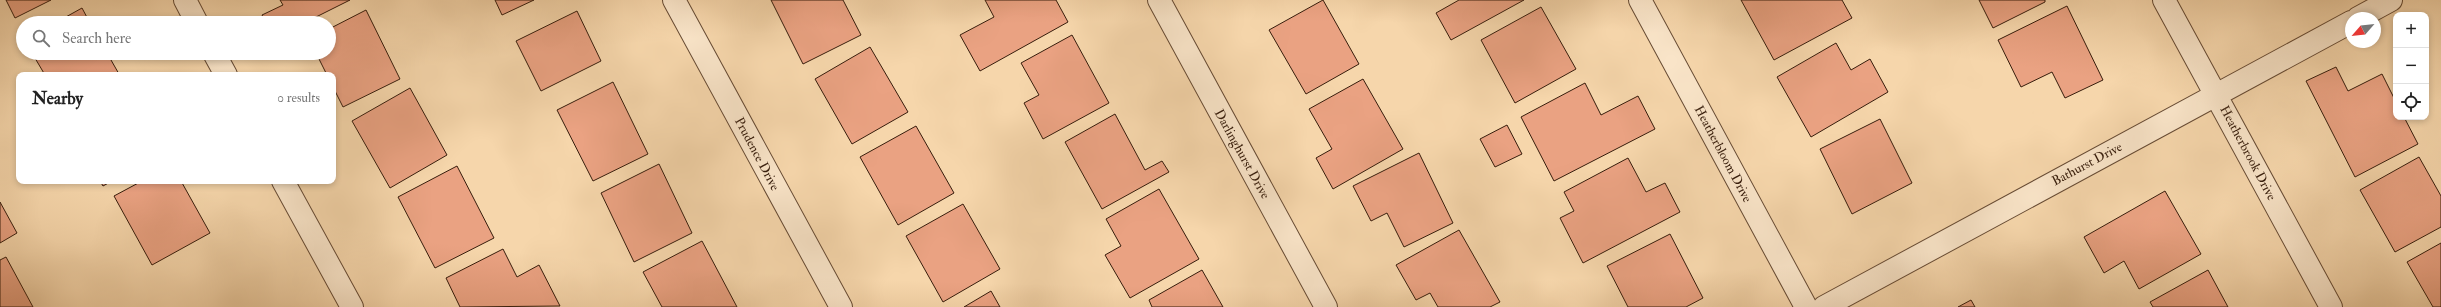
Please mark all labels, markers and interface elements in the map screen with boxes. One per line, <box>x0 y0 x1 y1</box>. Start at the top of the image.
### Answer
north arrow <box>2345 12 2381 48</box>
map controls <box>2393 12 2429 120</box>
button: + <box>2393 12 2429 48</box>
search box <box>16 16 336 60</box>
icon: search <box>30 27 52 49</box>
text: Search here <box>62 29 131 48</box>
button: − <box>2393 48 2429 84</box>
button: locate <box>2393 84 2429 120</box>
text: Nearby <box>32 88 83 109</box>
text: 0 results <box>277 90 320 106</box>
street label: Heatherbloom Drive <box>1691 103 1756 206</box>
street label: Heatherbrook Drive <box>2216 103 2280 204</box>
street label: Darlinghurst Drive <box>1211 106 1274 202</box>
street label: Prudence Drive <box>731 115 783 194</box>
street label: Bathurst Drive <box>2049 138 2125 189</box>

